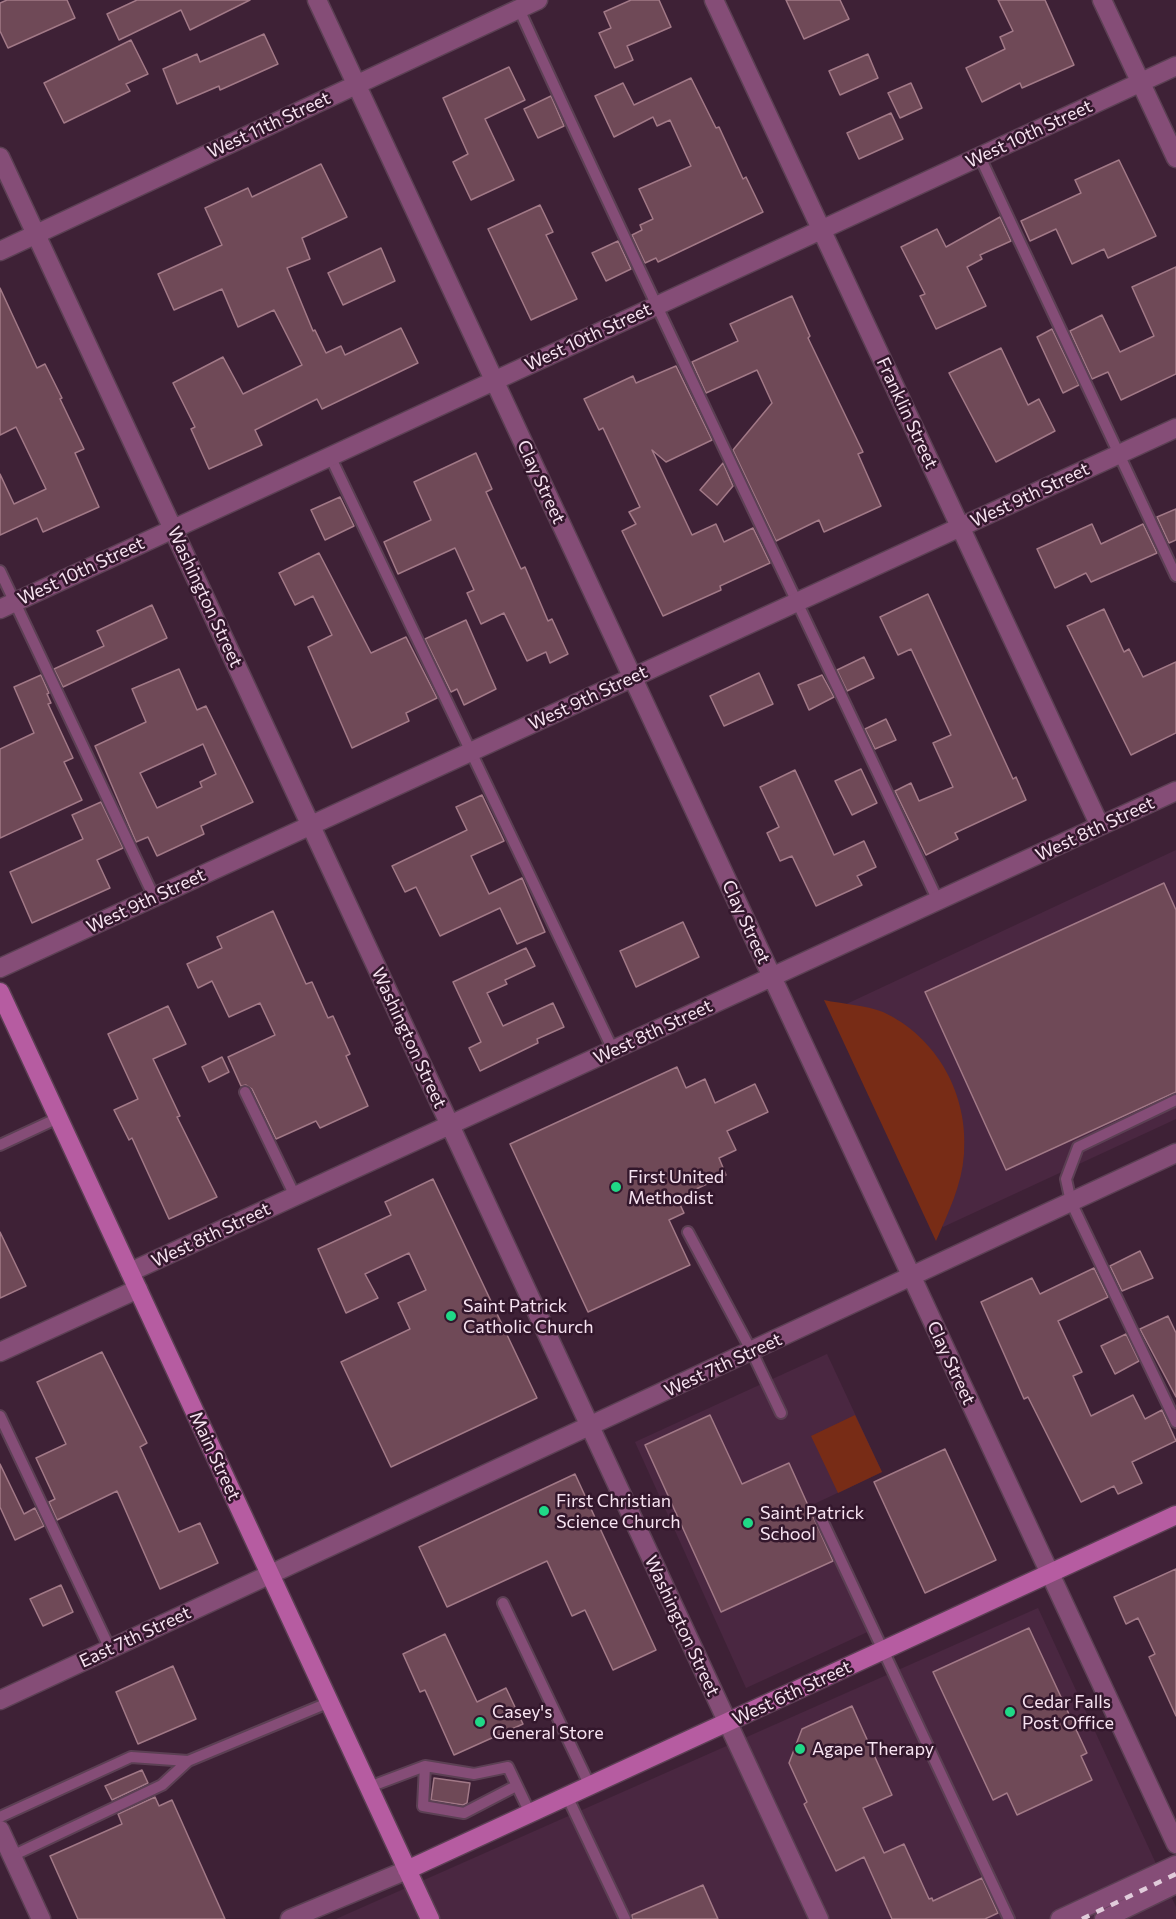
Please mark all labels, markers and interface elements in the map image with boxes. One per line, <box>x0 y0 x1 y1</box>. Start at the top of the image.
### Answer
street label: West 11th Street <box>204 87 334 163</box>
street label: West 10th Street <box>962 95 1096 173</box>
street label: West 10th Street <box>521 298 655 376</box>
street label: Franklin Street <box>872 354 942 472</box>
street label: Clay Street <box>512 437 570 527</box>
street label: West 9th Street <box>967 458 1093 532</box>
street label: Washington Street <box>163 523 247 671</box>
street label: West 10th Street <box>14 532 148 610</box>
street label: West 9th Street <box>525 661 651 735</box>
street label: West 8th Street <box>1032 792 1158 866</box>
street label: West 9th Street <box>83 864 209 938</box>
street label: Clay Street <box>717 877 775 967</box>
street label: Washington Street <box>367 964 451 1112</box>
street label: West 8th Street <box>590 995 716 1069</box>
place label: First United Methodist <box>628 1166 724 1208</box>
marker: First United Methodist <box>609 1180 623 1194</box>
street label: West 8th Street <box>148 1198 274 1272</box>
place label: Saint Patrick Catholic Church <box>463 1295 594 1338</box>
marker: Saint Patrick Catholic Church <box>444 1309 458 1323</box>
street label: Clay Street <box>922 1318 980 1408</box>
street label: West 7th Street <box>661 1328 785 1402</box>
street label: Main Street <box>185 1408 245 1504</box>
place label: First Christian Science Church <box>556 1490 681 1532</box>
place label: Saint Patrick School <box>760 1502 864 1544</box>
marker: First Christian Science Church <box>537 1504 551 1518</box>
marker: Saint Patrick School <box>741 1516 755 1530</box>
street label: Washington Street <box>640 1552 724 1700</box>
street label: East 7th Street <box>76 1602 194 1672</box>
street label: West 6th Street <box>729 1656 855 1730</box>
place label: Cedar Falls Post Office <box>1022 1691 1114 1734</box>
place label: Casey's General Store <box>492 1701 604 1744</box>
marker: Cedar Falls Post Office <box>1003 1705 1017 1719</box>
marker: Casey's General Store <box>473 1715 487 1729</box>
place label: Agape Therapy <box>812 1738 934 1760</box>
marker: Agape Therapy <box>793 1742 807 1756</box>

